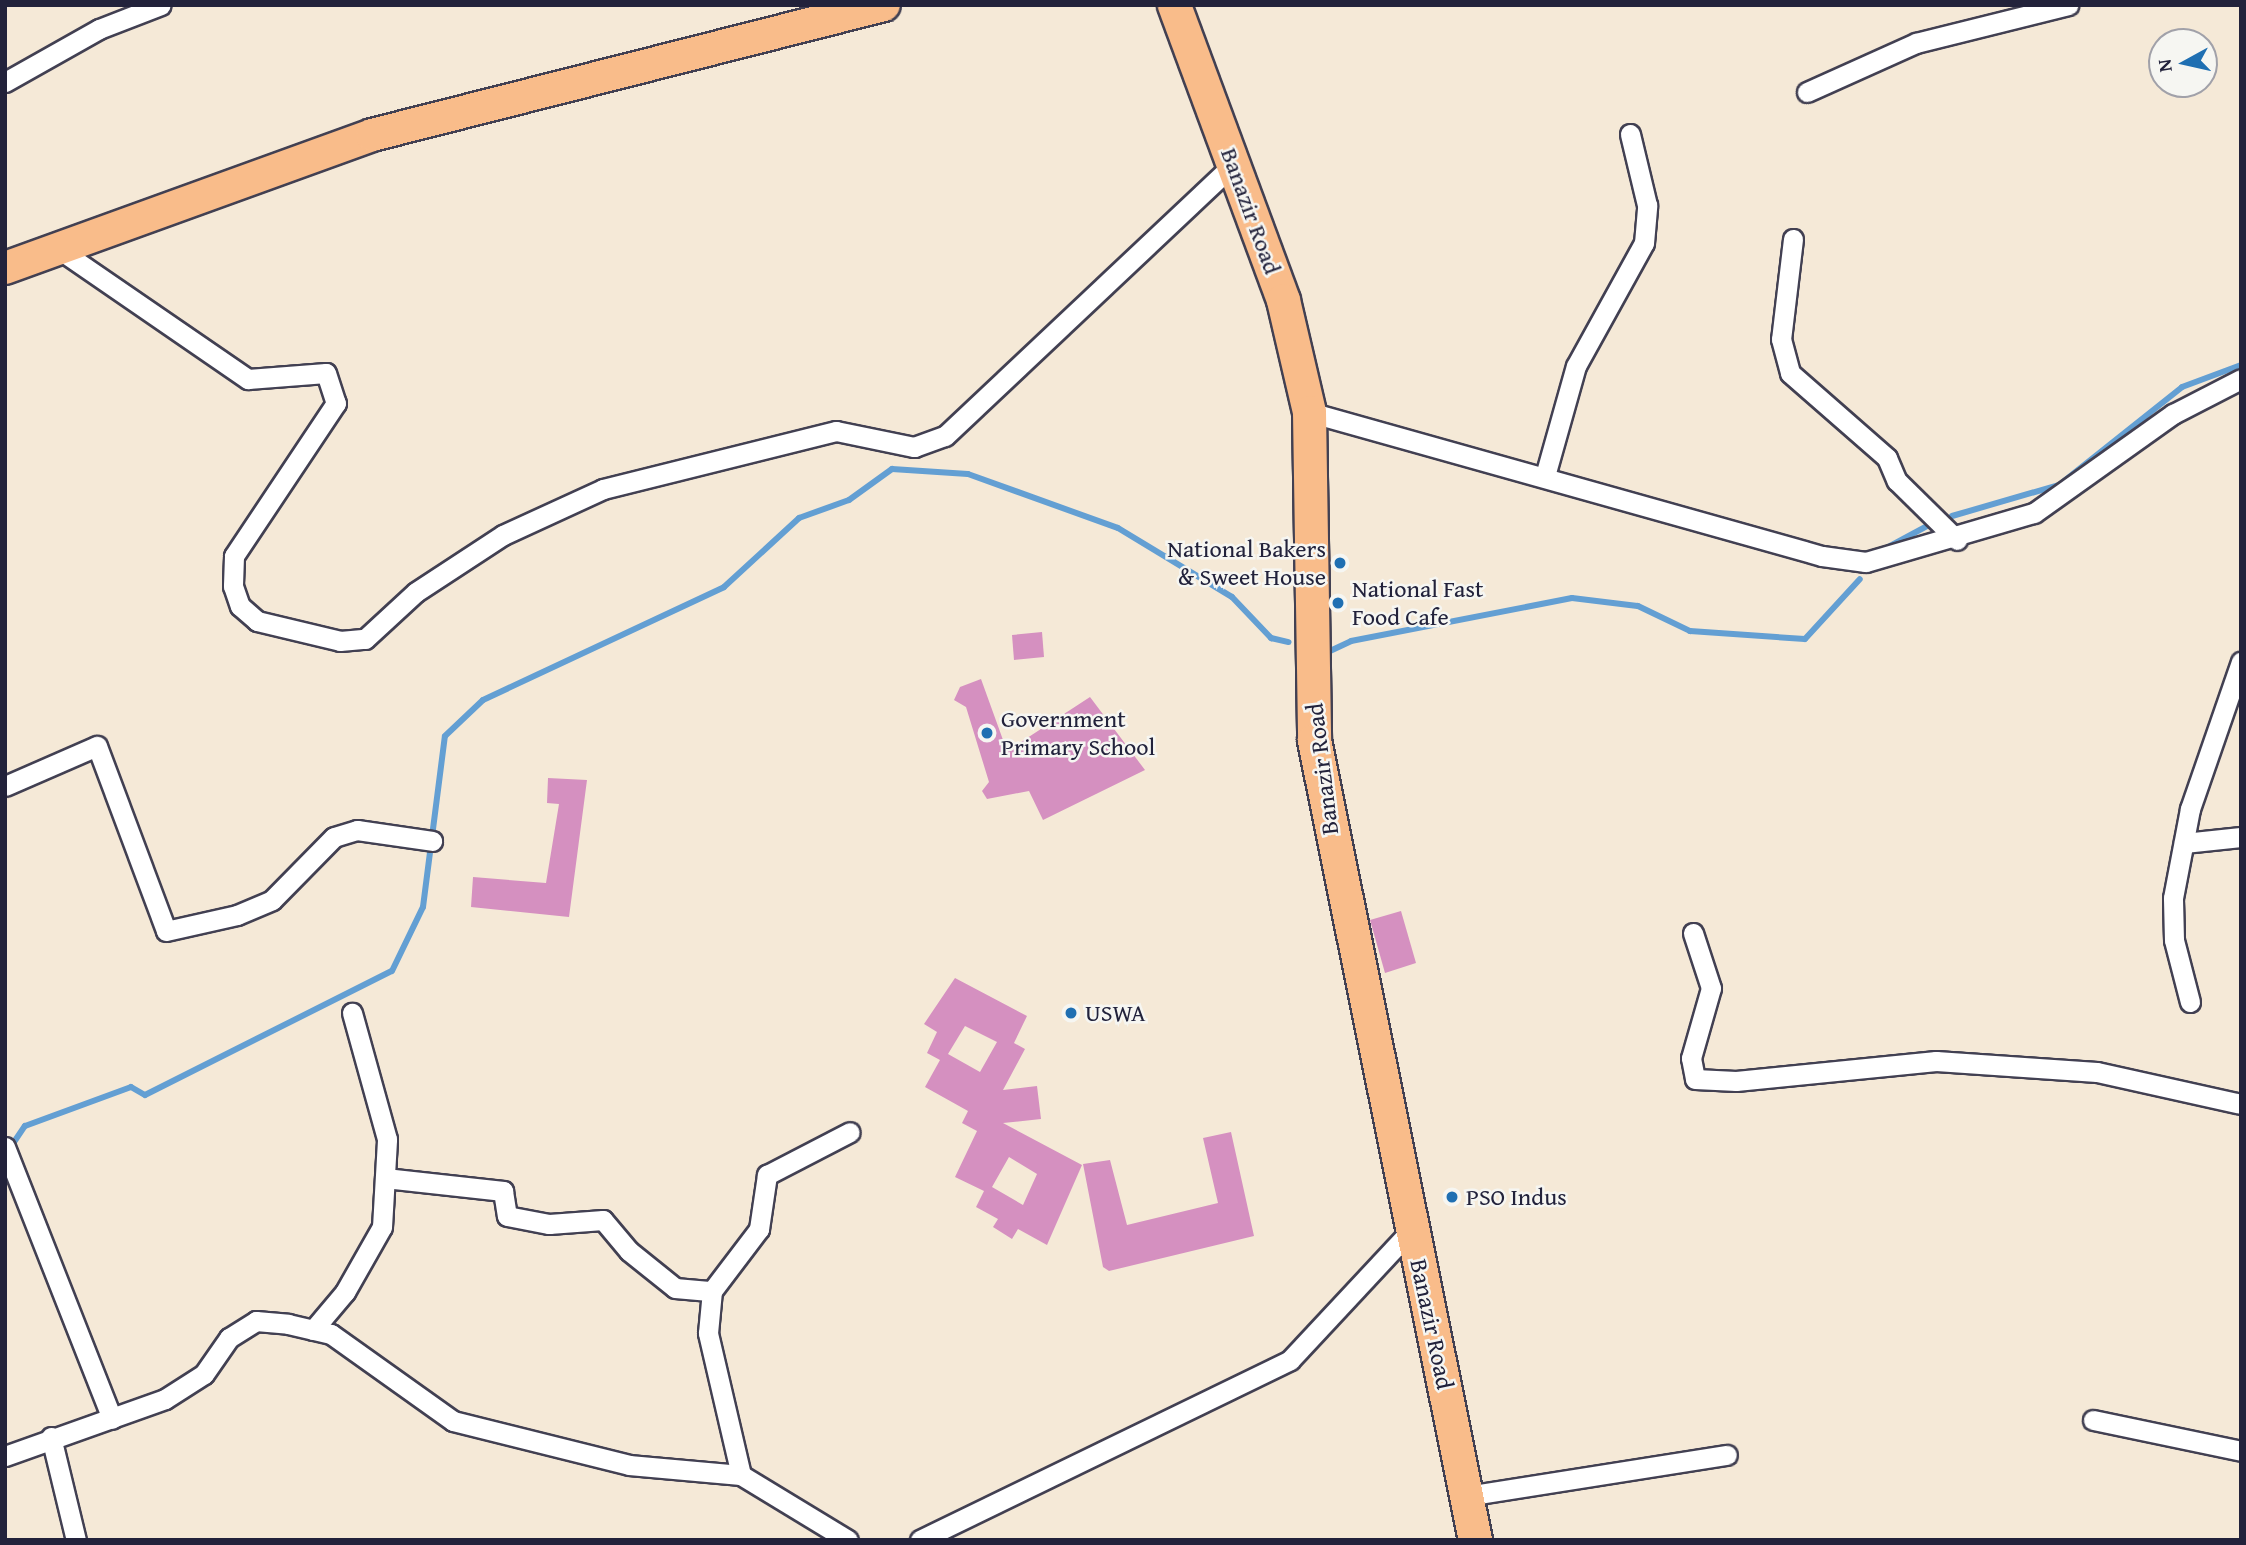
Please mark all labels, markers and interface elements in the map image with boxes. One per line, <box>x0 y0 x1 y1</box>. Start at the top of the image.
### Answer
north arrow <box>2148 28 2218 98</box>
text: N <box>2149 57 2179 74</box>
street label: Banazir Road <box>1215 144 1287 278</box>
place label: National Bakers & Sweet House <box>1167 535 1326 591</box>
marker: National Bakers & Sweet House <box>1332 555 1348 571</box>
place label: National Fast Food Cafe <box>1352 575 1483 631</box>
marker: National Fast Food Cafe <box>1330 595 1346 611</box>
street label: Banazir Road <box>1300 702 1344 836</box>
place label: Government Primary School <box>1001 705 1155 761</box>
marker: Government Primary School <box>979 725 995 741</box>
place label: USWA <box>1085 999 1146 1027</box>
marker: USWA <box>1063 1005 1079 1021</box>
place label: PSO Indus <box>1466 1183 1567 1211</box>
marker: PSO Indus <box>1444 1189 1460 1205</box>
street label: Banazir Road <box>1404 1256 1460 1392</box>

